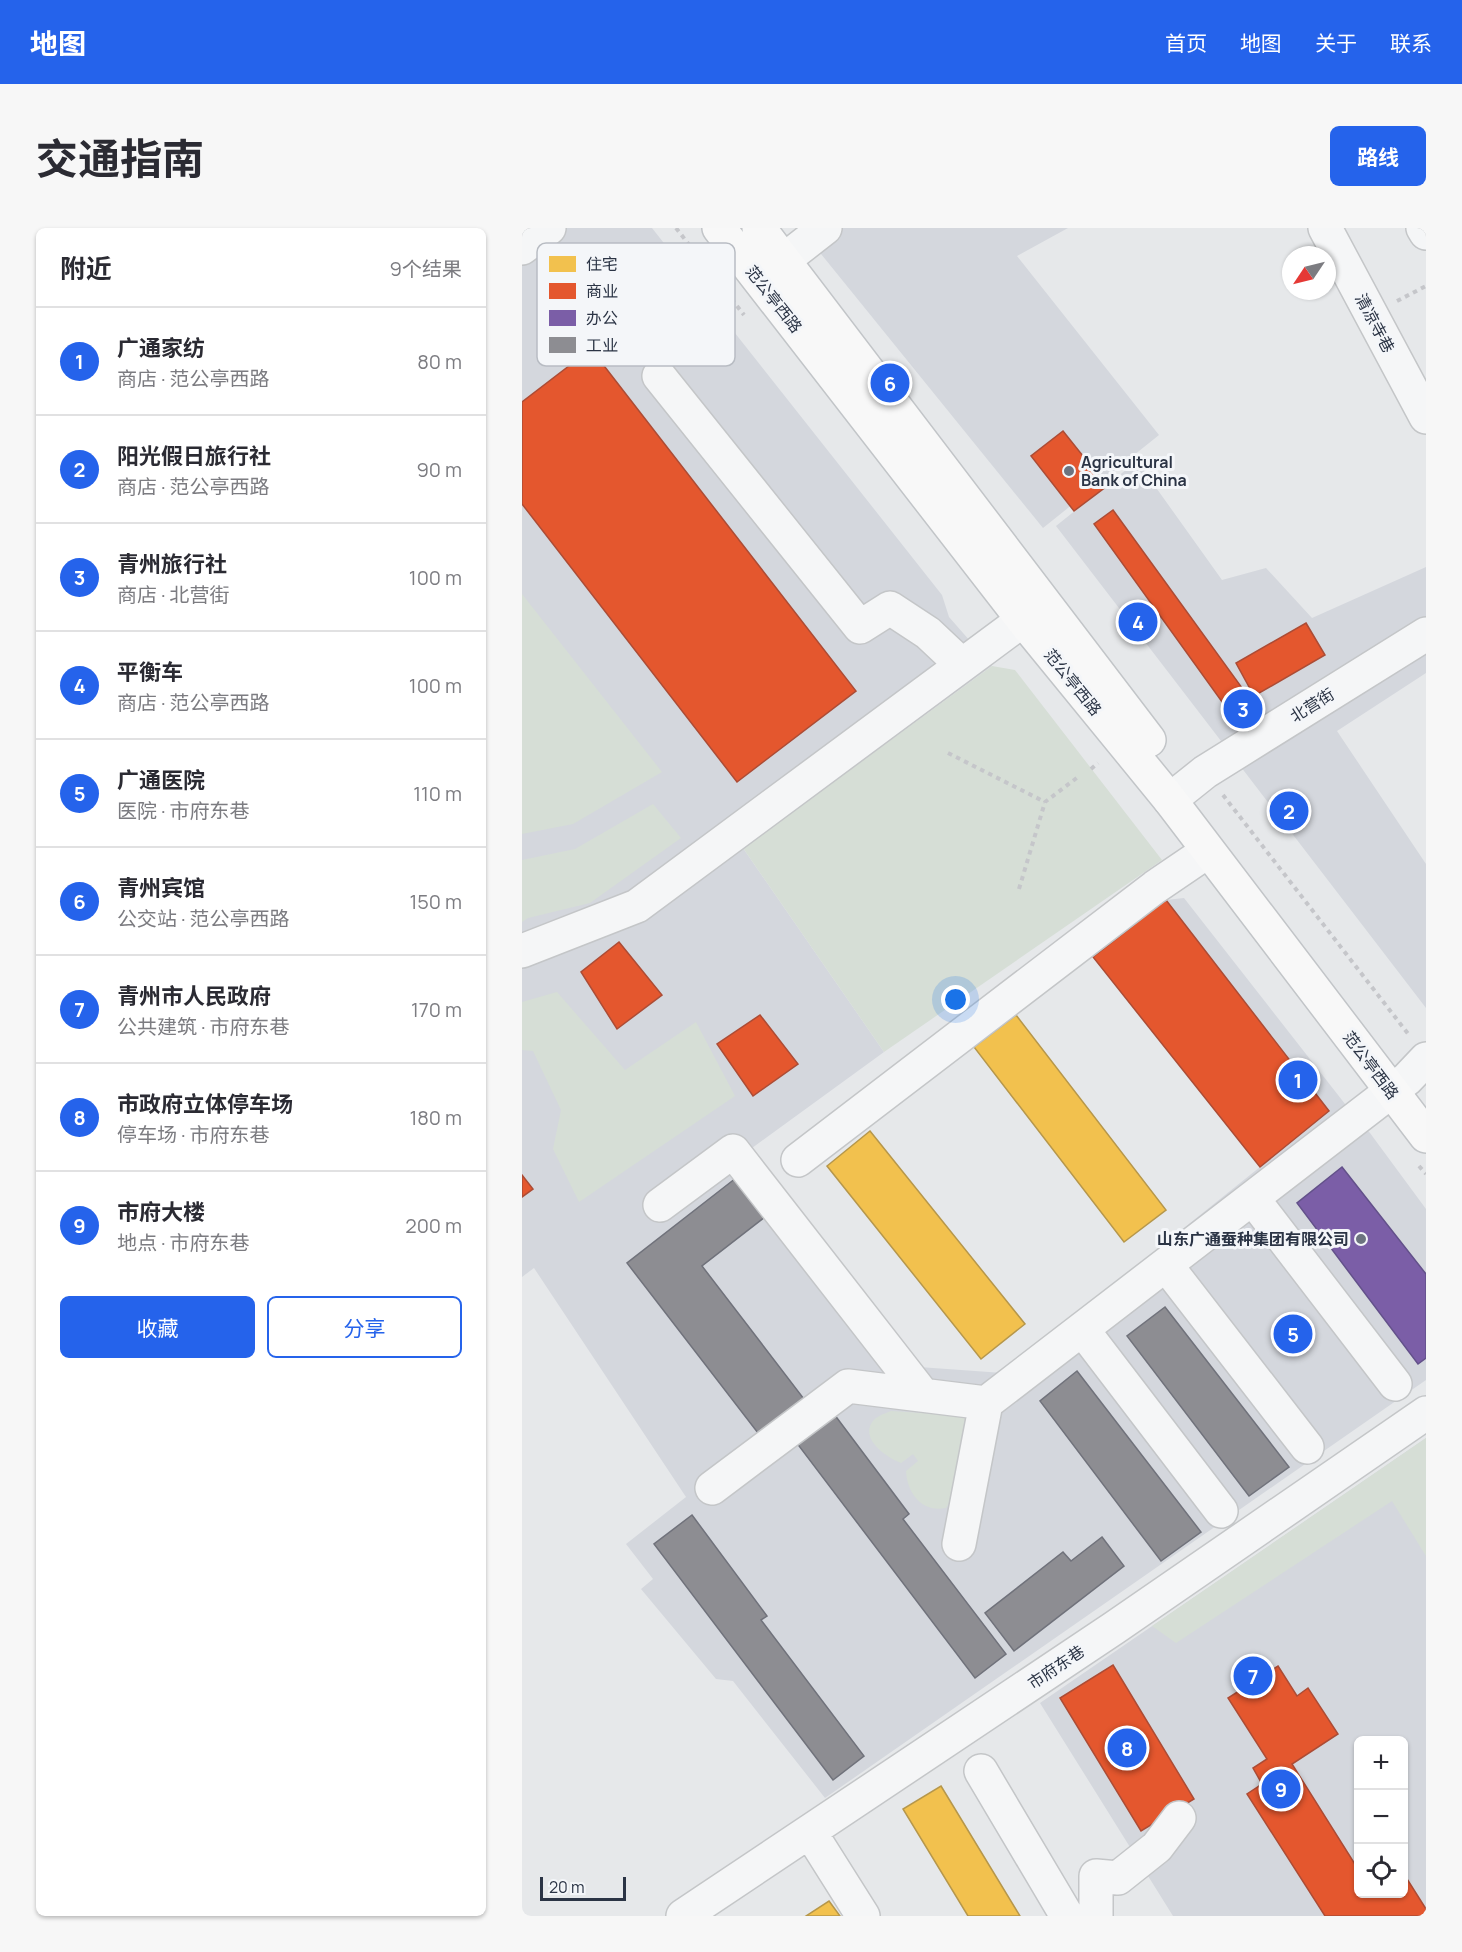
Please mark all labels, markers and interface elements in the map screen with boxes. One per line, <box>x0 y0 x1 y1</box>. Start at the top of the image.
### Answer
text: 地图 <box>30 24 86 62</box>
text: 首页 <box>1165 29 1207 57</box>
text: 地图 <box>1240 29 1282 57</box>
text: 关于 <box>1315 29 1357 57</box>
text: 联系 <box>1390 29 1432 57</box>
button: 路线 <box>1330 126 1426 186</box>
text: 交通指南 <box>36 129 204 187</box>
legend <box>537 243 735 366</box>
north arrow <box>1282 246 1336 300</box>
text: 附近 <box>60 250 112 286</box>
text: 住宅 <box>586 253 618 275</box>
text: 9个结果 <box>390 255 462 282</box>
street label: 范公亭西路 <box>741 261 807 337</box>
text: 商业 <box>586 280 618 302</box>
street label: 清凉寺巷 <box>1350 290 1400 356</box>
text: 办公 <box>586 307 618 329</box>
text: 广通家纺 <box>117 333 205 363</box>
text: 工业 <box>586 334 618 356</box>
text: 1 <box>75 348 84 375</box>
text: 80 m <box>417 348 462 375</box>
pin: 6 <box>870 360 910 406</box>
text: 商店 · 范公亭西路 <box>117 365 270 392</box>
text: 阳光假日旅行社 <box>117 441 271 471</box>
place label: Agricultural Bank of China <box>1081 451 1187 491</box>
text: 2 <box>74 456 85 483</box>
text: 90 m <box>416 456 462 483</box>
marker: Agricultural Bank of China <box>1062 464 1076 478</box>
text: 商店 · 范公亭西路 <box>117 473 270 500</box>
text: 青州旅行社 <box>117 549 227 579</box>
text: 3 <box>74 564 85 591</box>
text: 100 m <box>409 564 462 591</box>
text: 商店 · 北营街 <box>117 581 230 608</box>
pin: 4 <box>1118 600 1158 644</box>
street label: 范公亭西路 <box>1039 644 1107 720</box>
text: 平衡车 <box>117 657 183 687</box>
text: 4 <box>73 672 86 699</box>
text: 100 m <box>409 672 462 699</box>
street label: 北营街 <box>1286 683 1338 727</box>
pin: 3 <box>1224 686 1262 732</box>
text: 商店 · 范公亭西路 <box>117 689 270 716</box>
text: 广通医院 <box>117 765 205 795</box>
text: 5 <box>74 780 85 807</box>
text: 110 m <box>413 780 462 807</box>
pin: 2 <box>1270 788 1308 834</box>
text: 医院 · 市府东巷 <box>117 797 250 824</box>
text: 青州宾馆 <box>117 873 205 903</box>
text: 6 <box>73 888 86 915</box>
text: 150 m <box>409 888 462 915</box>
text: 公交站 · 范公亭西路 <box>117 905 290 932</box>
text: 青州市人民政府 <box>117 981 271 1011</box>
your location <box>941 985 970 1014</box>
text: 7 <box>74 996 85 1023</box>
text: 170 m <box>411 996 462 1023</box>
text: 公共建筑 · 市府东巷 <box>117 1013 290 1040</box>
street label: 范公亭西路 <box>1338 1026 1404 1104</box>
pin: 1 <box>1278 1058 1318 1102</box>
text: 市政府立体停车场 <box>117 1089 293 1119</box>
text: 8 <box>73 1104 86 1131</box>
text: 180 m <box>409 1104 462 1131</box>
text: 停车场 · 市府东巷 <box>117 1121 270 1148</box>
text: 市府大楼 <box>117 1197 205 1227</box>
text: 9 <box>73 1212 86 1239</box>
text: 200 m <box>405 1212 462 1239</box>
place label: 山东广通蚕种集团有限公司 <box>1157 1228 1349 1250</box>
text: 地点 · 市府东巷 <box>117 1229 250 1256</box>
marker: 山东广通蚕种集团有限公司 <box>1354 1232 1368 1246</box>
button: 收藏 <box>60 1296 255 1358</box>
button: 分享 <box>267 1296 462 1358</box>
pin: 5 <box>1274 1312 1312 1356</box>
street label: 市府东巷 <box>1023 1640 1089 1694</box>
pin: 7 <box>1234 1654 1272 1698</box>
pin: 8 <box>1108 1726 1146 1771</box>
map controls <box>1354 1736 1408 1898</box>
button: + <box>1354 1736 1408 1790</box>
pin: 9 <box>1262 1766 1300 1812</box>
button: − <box>1354 1790 1408 1844</box>
button: locate <box>1354 1844 1408 1898</box>
scale bar <box>540 1874 626 1902</box>
text: 20 m <box>549 1876 585 1898</box>

